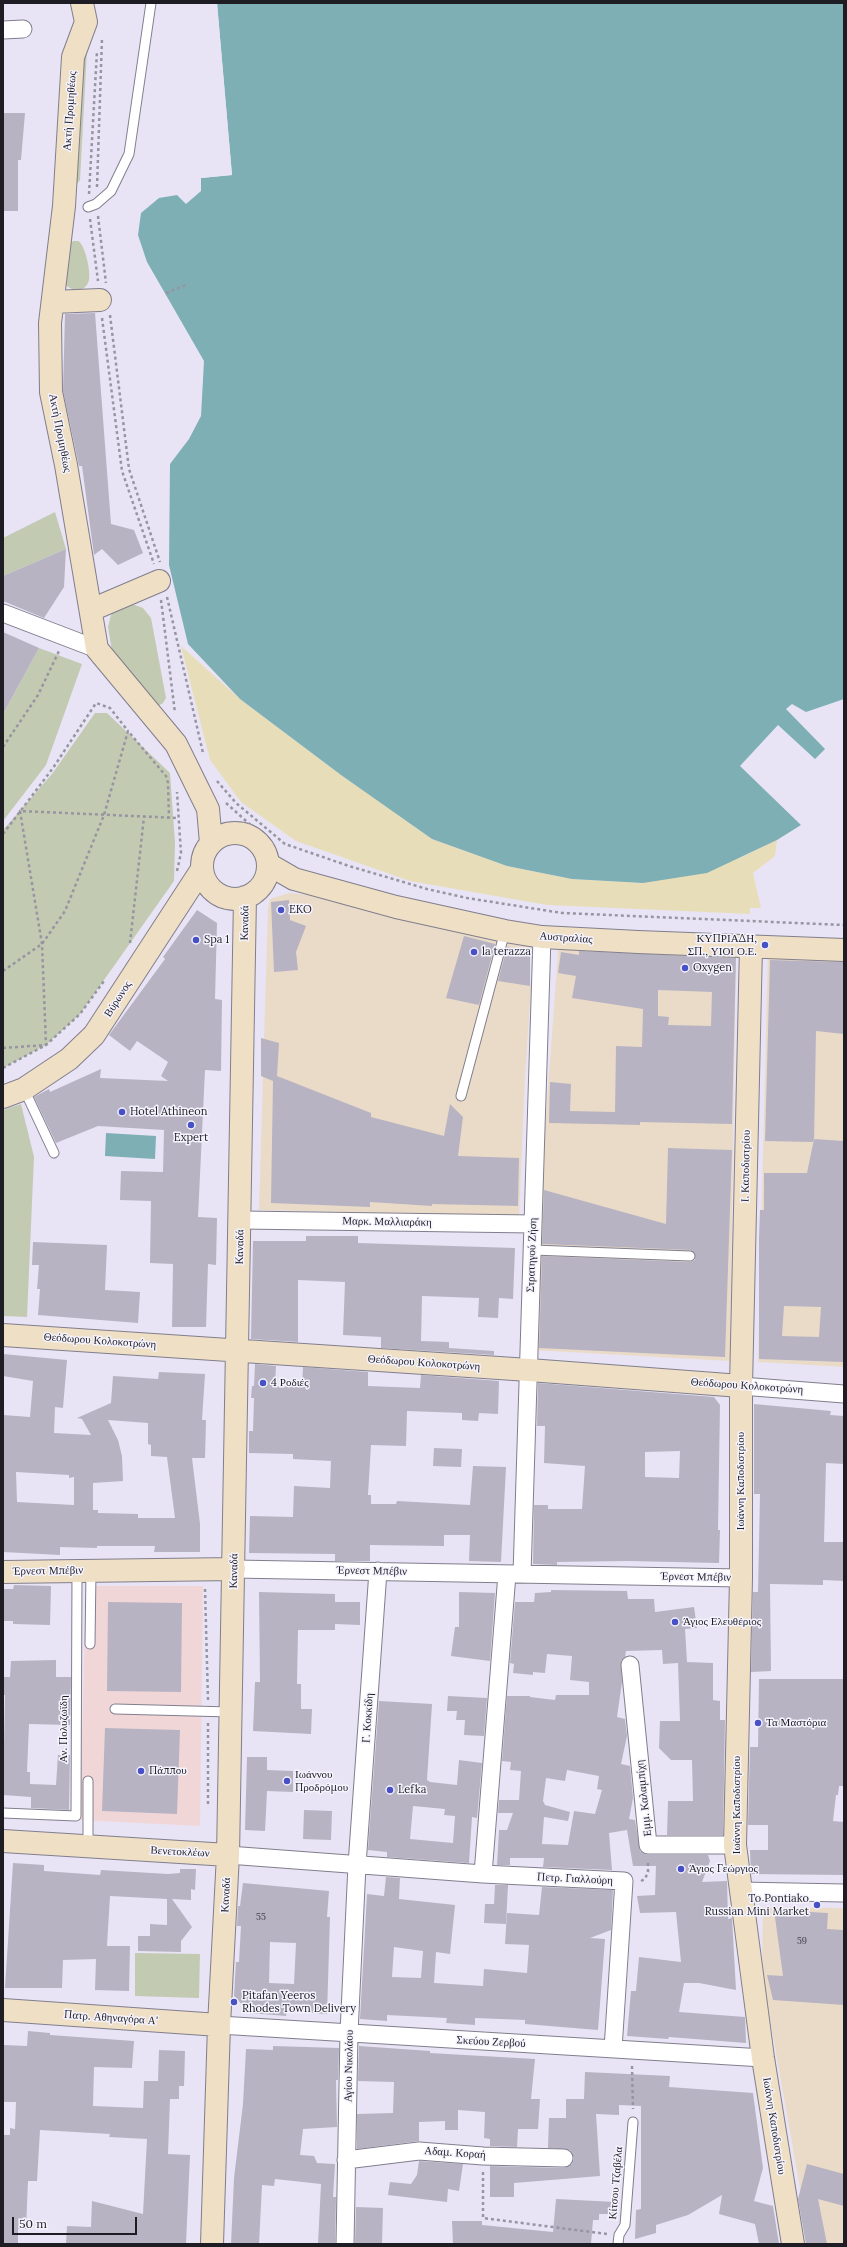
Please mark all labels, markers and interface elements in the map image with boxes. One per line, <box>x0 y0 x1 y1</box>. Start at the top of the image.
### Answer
street label: Ακτή Προμηθέως <box>61 71 79 151</box>
street label: Ακτή Προμηθέως <box>46 393 74 473</box>
place label: EKO <box>289 903 312 917</box>
street label: Καναδά <box>238 905 252 941</box>
marker: EKO <box>276 905 286 915</box>
street label: Αυστραλίας <box>539 930 593 946</box>
place label: ΚΥΠΡΙΑΔΗ, ΣΠ., ΥΙΟΙ Ο.Ε. <box>688 932 757 958</box>
place label: Spa 1 <box>204 933 229 947</box>
marker: Spa 1 <box>191 935 201 945</box>
marker: ΚΥΠΡΙΑΔΗ, ΣΠ., ΥΙΟΙ Ο.Ε. <box>760 940 770 950</box>
place label: la terazza <box>482 945 531 959</box>
marker: la terazza <box>469 947 479 957</box>
place label: Oxygen <box>693 961 732 975</box>
marker: Oxygen <box>680 963 690 973</box>
street label: Βύρωνος <box>101 978 135 1020</box>
place label: Hotel Athineon <box>130 1105 207 1119</box>
marker: Hotel Athineon <box>117 1107 127 1117</box>
marker: Expert <box>186 1120 196 1130</box>
street label: Ι. Καποδιστρίου <box>739 1130 753 1202</box>
place label: Expert <box>174 1131 208 1145</box>
street label: Μαρκ. Μαλλιαράκη <box>342 1215 432 1229</box>
street label: Στρατηγού Ζήση <box>524 1217 540 1293</box>
street label: Καναδά <box>233 1229 247 1265</box>
street label: Θεόδωρου Κολοκοτρώνη <box>43 1330 157 1352</box>
street label: Θεόδωρου Κολοκοτρώνη <box>367 1352 481 1374</box>
street label: Θεόδωρου Κολοκοτρώνη <box>690 1375 804 1397</box>
place label: 4 Ροδιές <box>271 1376 309 1390</box>
marker: 4 Ροδιές <box>258 1378 268 1388</box>
street label: Ιωάννη Καποδιστρίου <box>734 1432 748 1530</box>
street label: Καναδά <box>227 1553 241 1589</box>
street label: Έρνεστ Μπέβιν <box>13 1564 83 1578</box>
street label: Έρνεστ Μπέβιν <box>337 1564 407 1578</box>
street label: Έρνεστ Μπέβιν <box>661 1570 731 1584</box>
place label: Άγιος Ελευθέριος <box>683 1615 761 1629</box>
marker: Άγιος Ελευθέριος <box>670 1617 680 1627</box>
street label: Γ. Κοκκίδη <box>360 1693 376 1743</box>
street label: Αν. Πολυζωϊδη <box>57 1695 71 1763</box>
place label: Τα Μαστόρια <box>766 1716 826 1730</box>
marker: Τα Μαστόρια <box>753 1718 763 1728</box>
street label: Ιωάννη Καποδιστρίου <box>730 1756 744 1854</box>
street label: Εμμ. Καλαμπίχη <box>633 1759 655 1837</box>
place label: Πάππου <box>149 1764 187 1778</box>
marker: Πάππου <box>136 1766 146 1776</box>
place label: Ιωάννου Προδρόμου <box>295 1768 348 1794</box>
marker: Ιωάννου Προδρόμου <box>282 1776 292 1786</box>
place label: Lefka <box>398 1783 426 1797</box>
marker: Lefka <box>385 1785 395 1795</box>
street label: Βενετοκλέων <box>150 1844 210 1860</box>
place label: Άγιος Γεώργιος <box>689 1862 758 1876</box>
marker: Άγιος Γεώργιος <box>676 1864 686 1874</box>
street label: Πετρ. Γιαλλούρη <box>537 1870 613 1888</box>
street label: Καναδά <box>218 1877 234 1913</box>
place label: To Pontiako Russian Mini Market <box>705 1892 809 1918</box>
marker: To Pontiako Russian Mini Market <box>812 1900 822 1910</box>
house number: 55 <box>256 1912 266 1922</box>
house number: 59 <box>797 1936 807 1946</box>
place label: Pitafan Yeeros Rhodes Town Delivery <box>242 1989 356 2015</box>
marker: Pitafan Yeeros Rhodes Town Delivery <box>229 1997 239 2007</box>
street label: Πατρ. Αθηναγόρα Α' <box>64 2008 158 2028</box>
street label: Αγίου Νικολάου <box>342 2030 356 2102</box>
street label: Σκεύου Ζερβού <box>456 2034 526 2050</box>
street label: Ιωάννη Καποδιστρίου <box>760 2076 788 2176</box>
street label: Αδαμ. Κοραή <box>424 2144 486 2162</box>
street label: Κίτσου Τζαβέλα <box>606 2146 626 2220</box>
scale bar <box>14 2209 139 2235</box>
text: 50 m <box>19 2216 47 2231</box>

